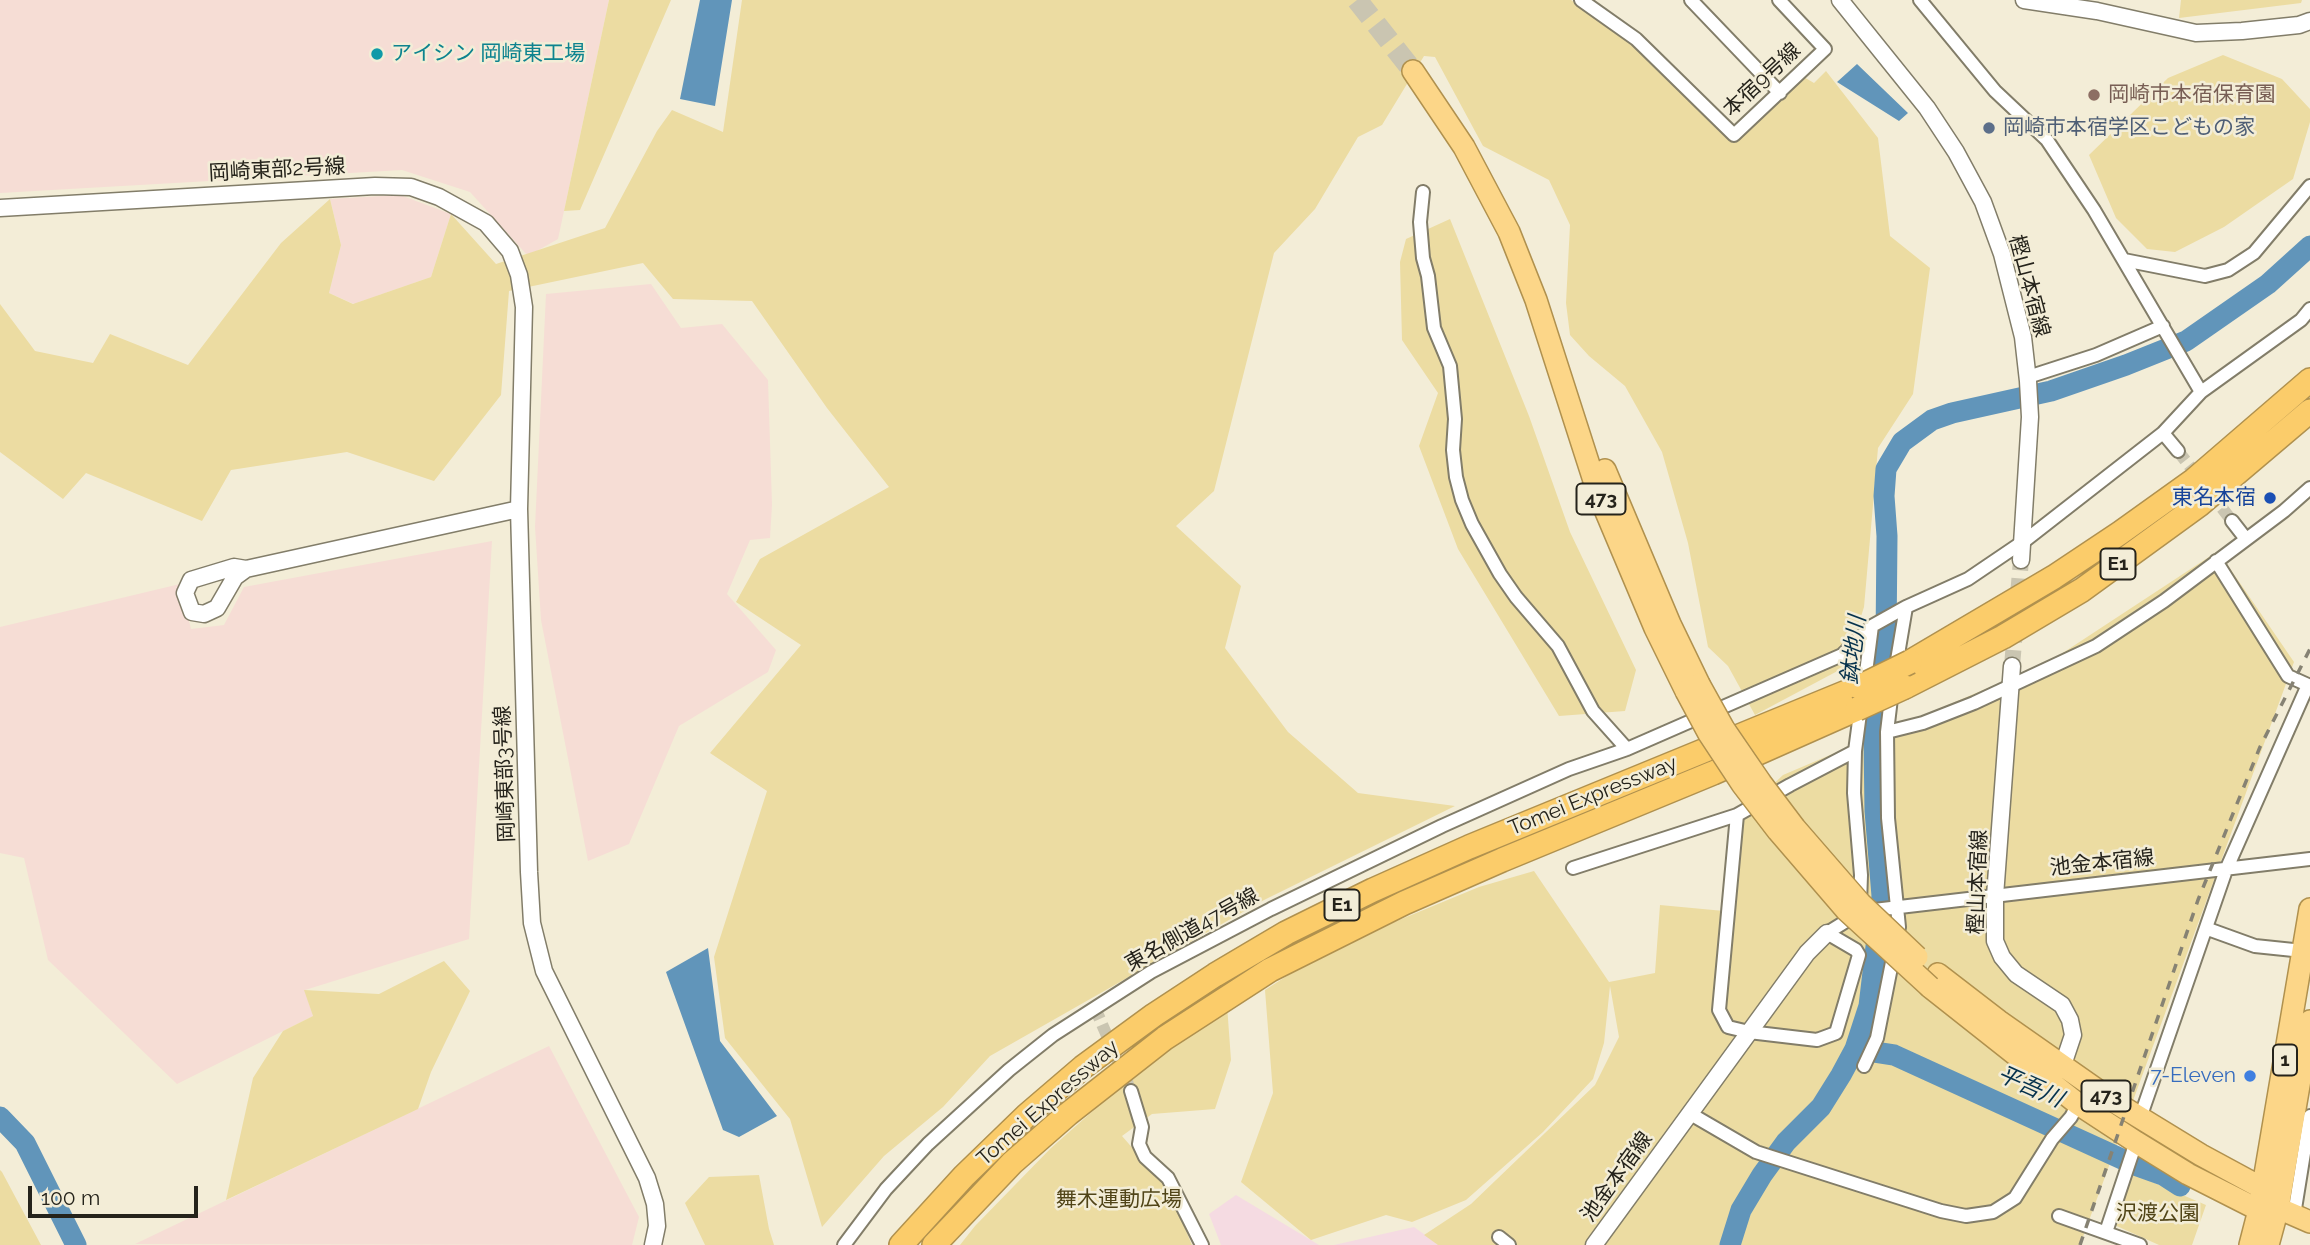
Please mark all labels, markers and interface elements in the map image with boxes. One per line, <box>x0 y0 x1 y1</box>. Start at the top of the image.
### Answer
street label: 本宿9号線 <box>1718 38 1806 122</box>
place label: アイシン 岡崎東工場 <box>391 41 585 67</box>
marker: アイシン 岡崎東工場 <box>369 46 385 62</box>
place label: 岡崎市本宿保育園 <box>2108 82 2276 108</box>
marker: 岡崎市本宿保育園 <box>2086 87 2102 103</box>
place label: 岡崎市本宿学区こどもの家 <box>2003 115 2255 141</box>
marker: 岡崎市本宿学区こどもの家 <box>1981 120 1997 136</box>
street label: 岡崎東部2号線 <box>208 154 346 186</box>
street label: 樫山本宿線 <box>2003 232 2055 340</box>
road number: 473 <box>1576 484 1626 514</box>
place label: 東名本宿 <box>2172 485 2256 511</box>
marker: 東名本宿 <box>2262 490 2278 506</box>
road number: E1 <box>2100 548 2136 580</box>
water label: 鉢地川 <box>1836 614 1872 686</box>
street label: 岡崎東部3号線 <box>490 705 520 843</box>
street label: Tomei Expressway <box>1505 751 1681 841</box>
street label: 樫山本宿線 <box>1964 829 1992 935</box>
street label: 池金本宿線 <box>2048 845 2156 881</box>
street label: 東名側道47号線 <box>1121 883 1263 977</box>
road number: E1 <box>1324 890 1360 920</box>
street label: Tomei Expressway <box>972 1035 1124 1171</box>
road number: 1 <box>2273 1044 2297 1076</box>
water label: 平吾川 <box>1993 1060 2067 1114</box>
place label: 7-Eleven <box>2151 1063 2236 1089</box>
marker: 7-Eleven <box>2242 1068 2258 1084</box>
road number: 473 <box>2082 1080 2130 1112</box>
street label: 池金本宿線 <box>1576 1127 1658 1227</box>
scale bar <box>32 1172 201 1216</box>
text: 100 m <box>41 1185 100 1210</box>
park label: 舞木運動広場 <box>1056 1187 1182 1213</box>
park label: 沢渡公園 <box>2116 1201 2200 1227</box>

